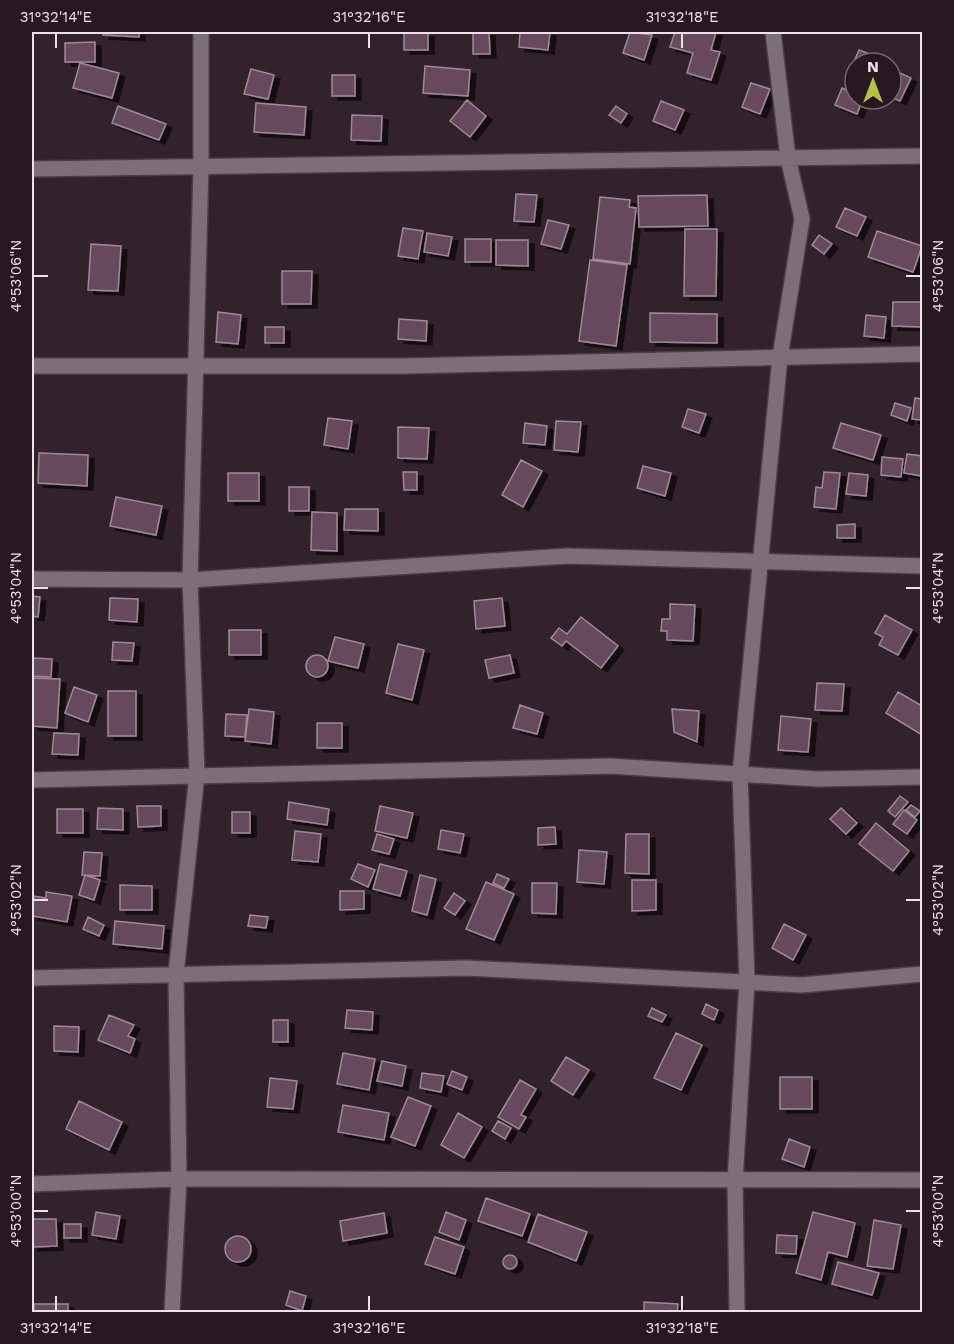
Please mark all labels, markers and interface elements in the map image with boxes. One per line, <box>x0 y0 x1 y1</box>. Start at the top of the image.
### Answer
text: 31°32'14"E <box>20 8 92 26</box>
text: 31°32'16"E <box>332 8 406 26</box>
text: 31°32'18"E <box>645 8 719 26</box>
north arrow <box>843 51 903 111</box>
text: N <box>867 57 879 76</box>
text: 4°53'06"N <box>7 240 25 312</box>
text: 4°53'06"N <box>929 240 947 312</box>
text: 4°53'04"N <box>7 552 25 624</box>
text: 4°53'04"N <box>929 552 947 624</box>
text: 4°53'02"N <box>7 864 25 936</box>
text: 4°53'02"N <box>929 864 947 936</box>
text: 4°53'00"N <box>7 1175 25 1247</box>
text: 4°53'00"N <box>929 1175 947 1247</box>
text: 31°32'14"E <box>20 1319 92 1337</box>
text: 31°32'16"E <box>332 1319 406 1337</box>
text: 31°32'18"E <box>645 1319 719 1337</box>

